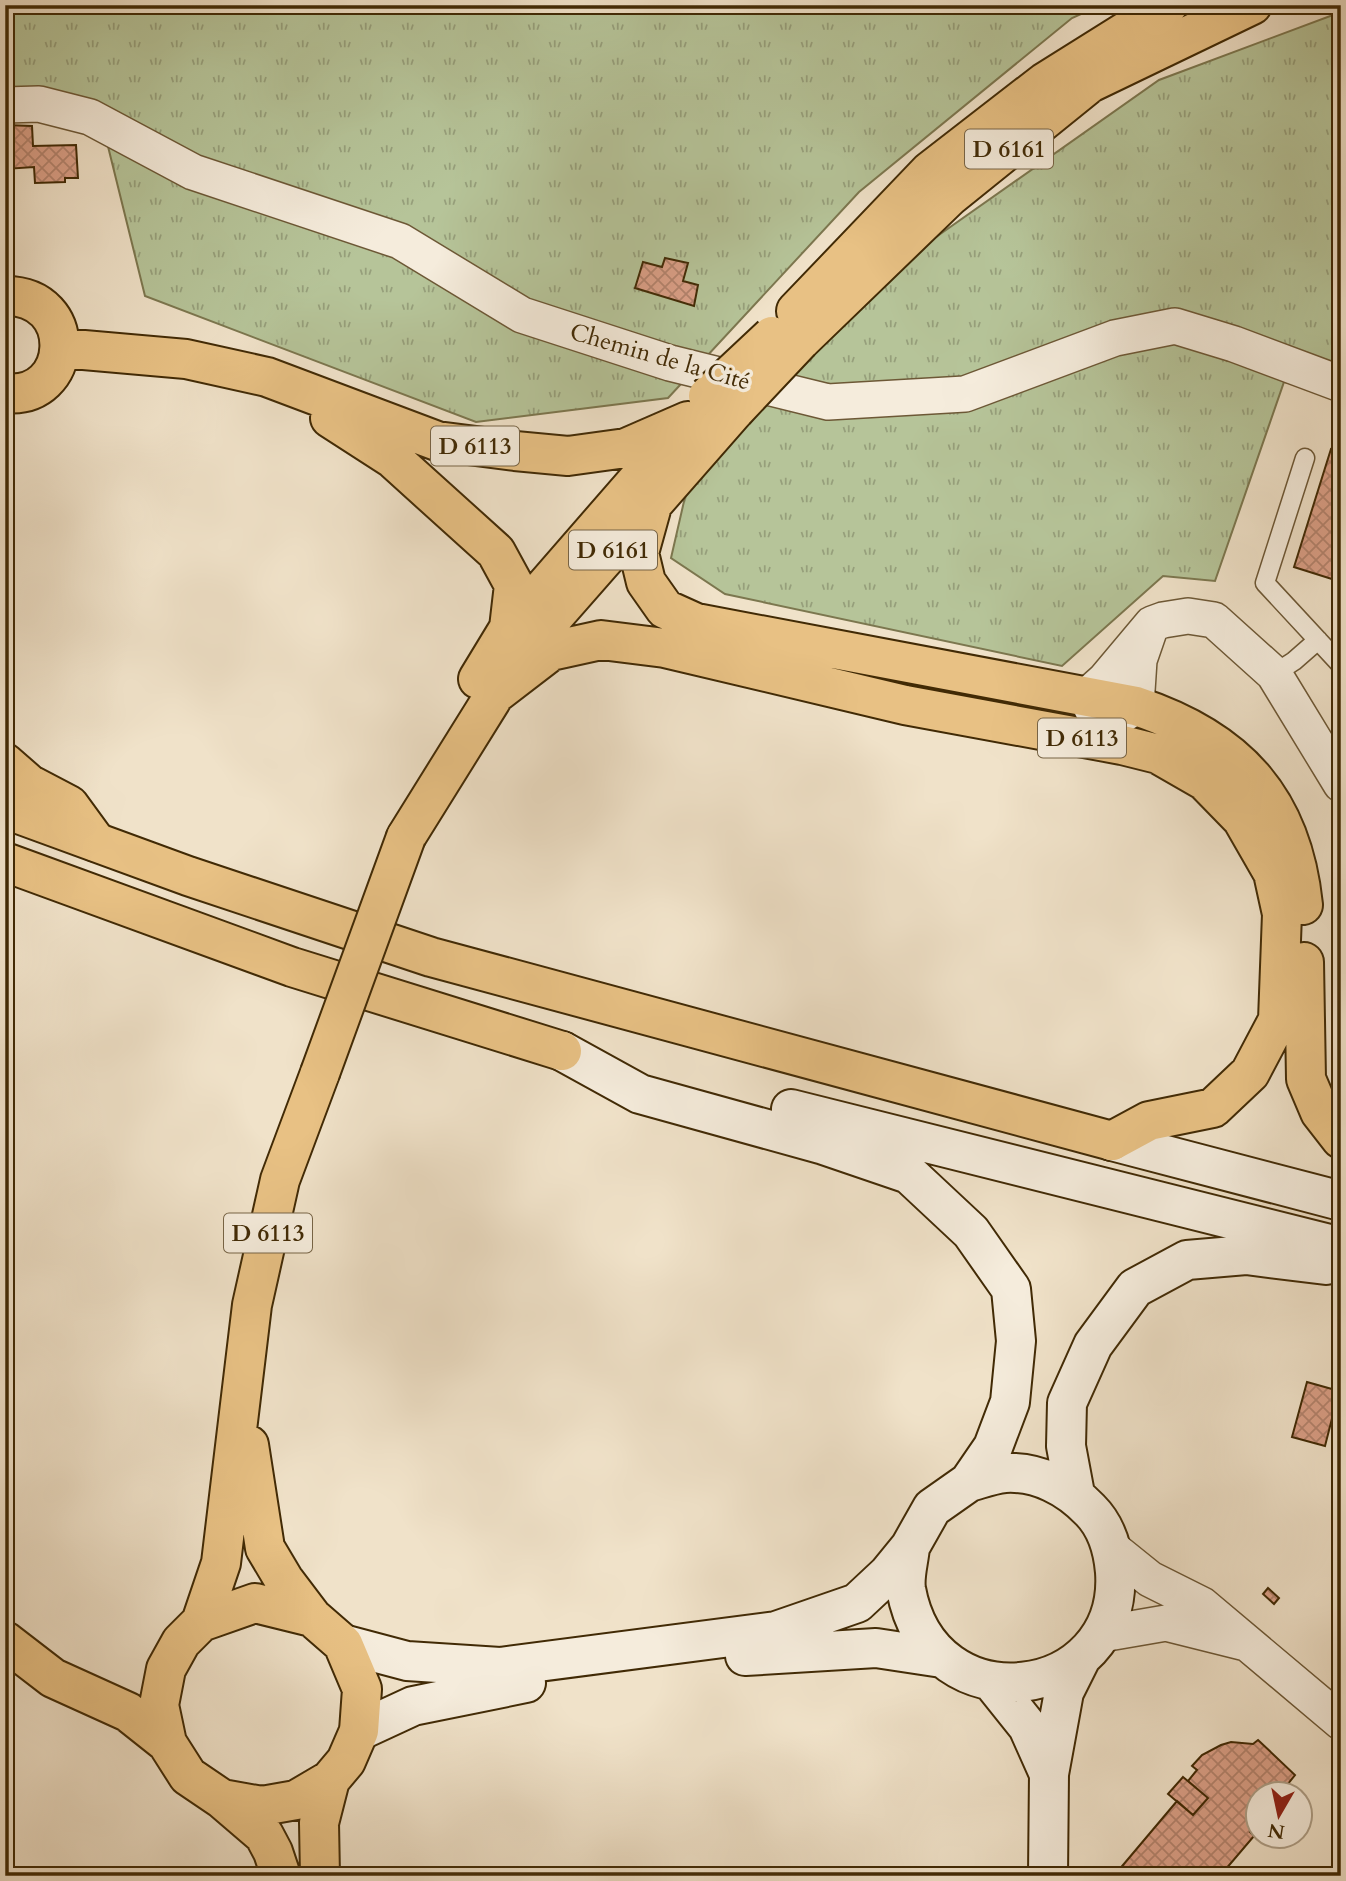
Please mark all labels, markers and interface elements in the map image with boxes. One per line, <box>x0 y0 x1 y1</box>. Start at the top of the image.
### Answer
road number: D 6161 <box>965 130 1053 168</box>
street label: Chemin de la Cité <box>566 315 754 399</box>
road number: D 6113 <box>431 426 519 466</box>
road number: D 6161 <box>569 530 657 570</box>
road number: D 6113 <box>1038 718 1126 758</box>
road number: D 6113 <box>224 1214 312 1252</box>
north arrow <box>1244 1780 1314 1850</box>
text: N <box>1266 1817 1287 1845</box>

